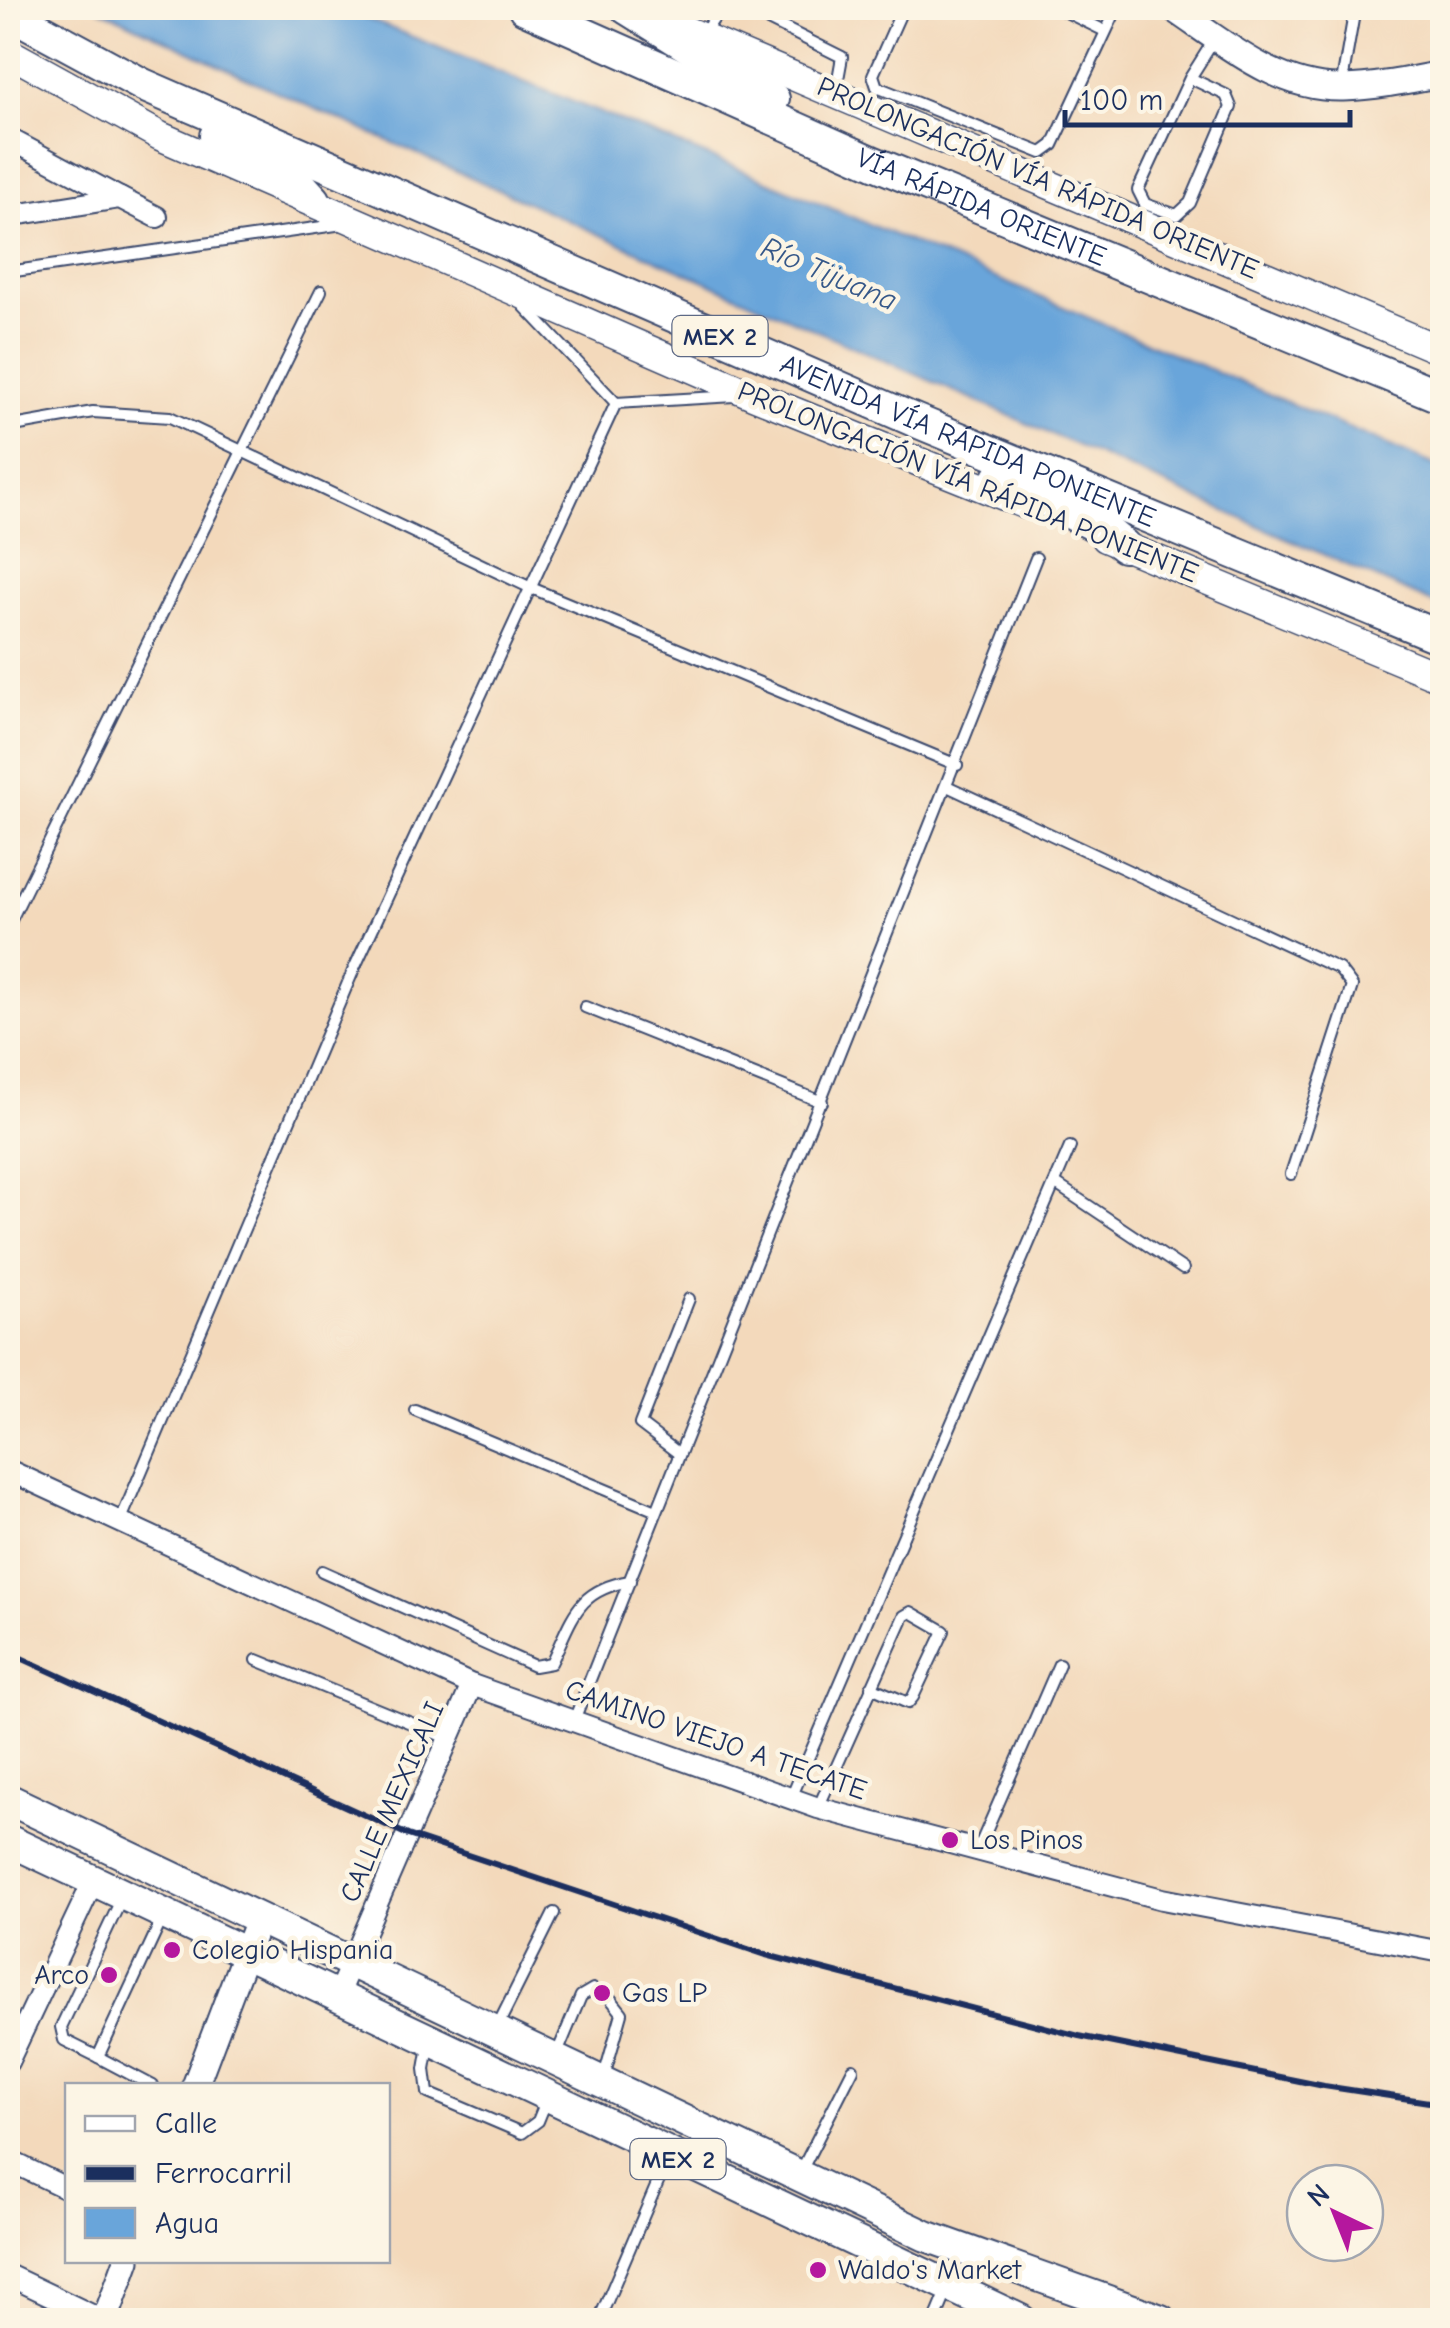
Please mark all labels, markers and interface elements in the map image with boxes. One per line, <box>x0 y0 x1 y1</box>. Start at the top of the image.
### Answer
scale bar <box>1065 65 1350 127</box>
street label: PROLONGACIÓN VÍA RÁPIDA ORIENTE <box>812 70 1264 286</box>
text: 100 m <box>1080 83 1163 118</box>
street label: VÍA RÁPIDA ORIENTE <box>853 139 1111 275</box>
water label: Río Tijuana <box>756 230 902 318</box>
road number: MEX 2 <box>672 316 768 356</box>
street label: AVENIDA VÍA RÁPIDA PONIENTE <box>775 348 1160 534</box>
street label: PROLONGACIÓN VÍA RÁPIDA PONIENTE <box>733 374 1203 589</box>
street label: CAMINO VIEJO A TECATE <box>561 1673 871 1807</box>
street label: CALLE MEXICALI <box>333 1697 451 1907</box>
place label: Los Pinos <box>970 1824 1083 1856</box>
marker: Los Pinos <box>939 1829 961 1851</box>
place label: Colegio Hispania <box>192 1934 393 1966</box>
marker: Colegio Hispania <box>161 1939 183 1961</box>
place label: Arco <box>34 1959 89 1991</box>
marker: Arco <box>98 1964 120 1986</box>
place label: Gas LP <box>622 1977 707 2009</box>
marker: Gas LP <box>591 1982 613 2004</box>
legend <box>65 2083 390 2263</box>
text: Calle <box>155 2106 217 2141</box>
road number: MEX 2 <box>630 2139 726 2179</box>
text: Ferrocarril <box>155 2156 292 2191</box>
north arrow <box>1285 2163 1385 2263</box>
text: N <box>1301 2178 1336 2213</box>
text: Agua <box>155 2206 219 2241</box>
place label: Waldo's Market <box>838 2254 1022 2286</box>
marker: Waldo's Market <box>807 2259 829 2281</box>

